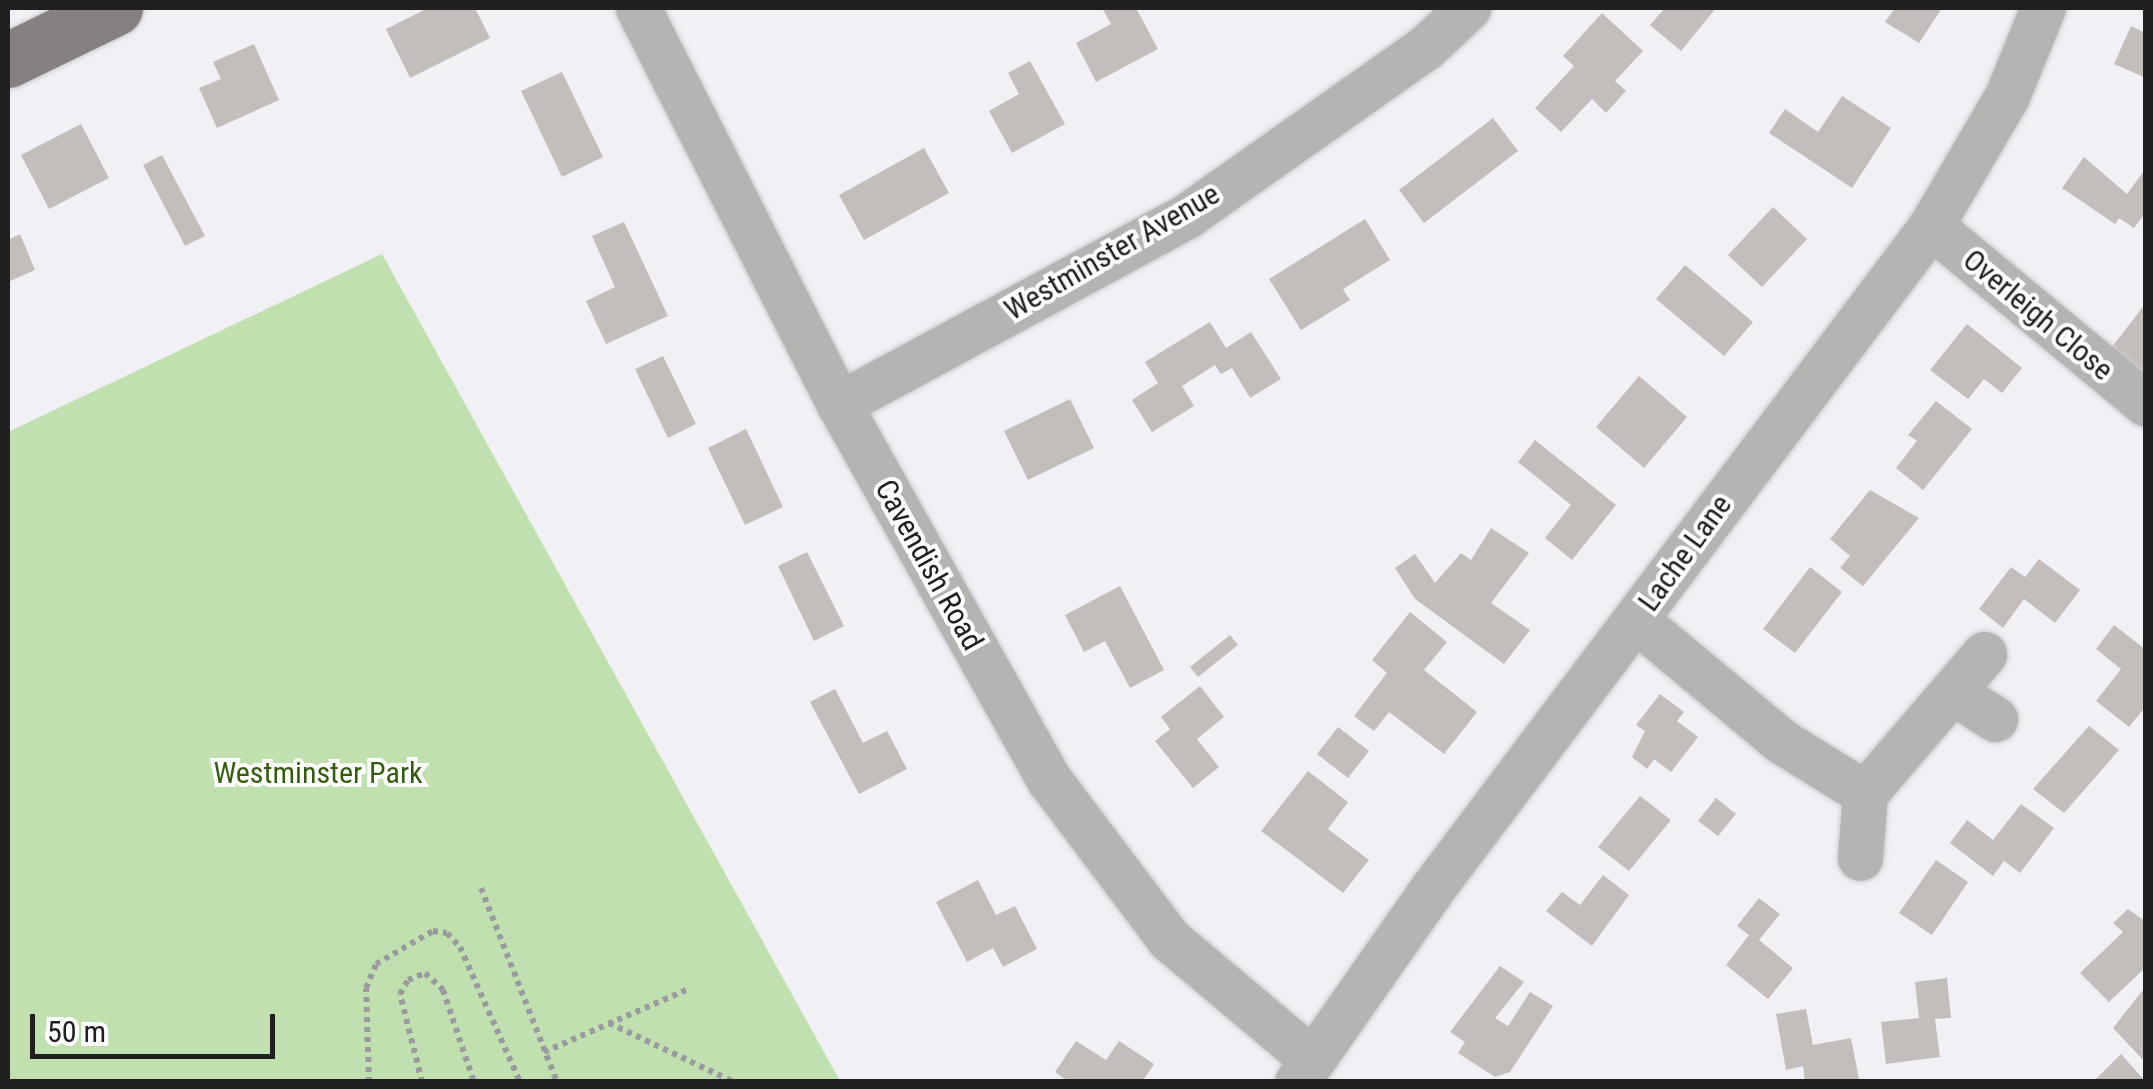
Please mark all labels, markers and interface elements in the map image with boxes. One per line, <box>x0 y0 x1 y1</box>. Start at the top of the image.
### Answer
street label: Westminster Avenue <box>998 176 1226 328</box>
street label: Overleigh Close <box>1956 242 2120 388</box>
street label: Cavendish Road <box>867 473 991 657</box>
street label: Lache Lane <box>1631 488 1739 618</box>
park label: Westminster Park <box>213 755 423 791</box>
scale bar <box>35 994 280 1056</box>
text: 50 m <box>47 1014 106 1049</box>

